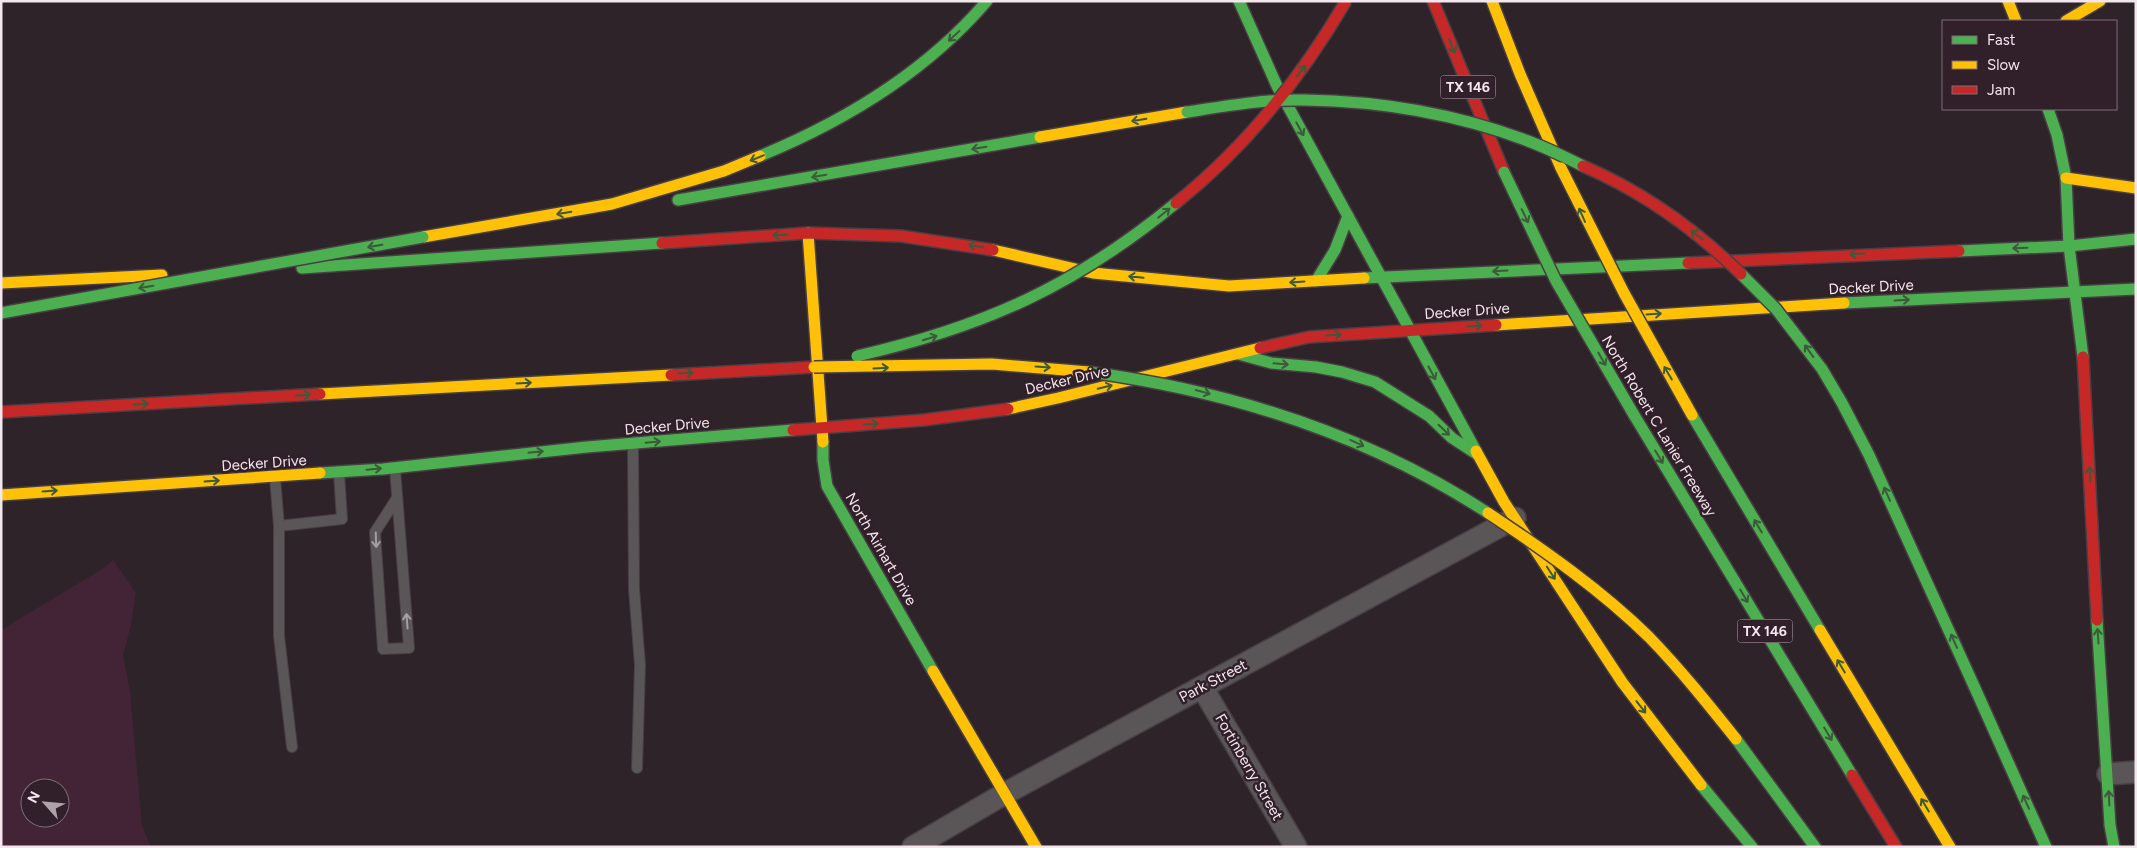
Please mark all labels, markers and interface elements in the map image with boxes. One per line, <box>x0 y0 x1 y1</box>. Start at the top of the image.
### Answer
legend <box>1942 20 2117 110</box>
one-way arrow <box>947 30 960 42</box>
text: Fast <box>1987 31 2016 49</box>
one-way arrow <box>1447 38 1457 53</box>
text: Slow <box>1987 56 2020 74</box>
one-way arrow <box>1296 64 1306 78</box>
road number: TX 146 <box>1440 75 1496 98</box>
text: Jam <box>1987 81 2015 99</box>
one-way arrow <box>1131 116 1147 126</box>
one-way arrow <box>1295 121 1305 136</box>
one-way arrow <box>971 143 987 153</box>
one-way arrow <box>750 154 765 163</box>
one-way arrow <box>811 171 827 181</box>
one-way arrow <box>1157 207 1170 218</box>
one-way arrow <box>556 208 572 218</box>
one-way arrow <box>1521 208 1530 223</box>
one-way arrow <box>1577 208 1587 223</box>
one-way arrow <box>1691 229 1704 240</box>
one-way arrow <box>772 231 788 240</box>
one-way arrow <box>368 241 384 251</box>
one-way arrow <box>969 241 985 251</box>
one-way arrow <box>2012 244 2028 253</box>
one-way arrow <box>1850 250 1866 259</box>
one-way arrow <box>1492 266 1508 276</box>
one-way arrow <box>1128 272 1144 282</box>
street label: Decker Drive <box>1828 276 1914 298</box>
one-way arrow <box>1290 277 1306 287</box>
one-way arrow <box>139 283 155 293</box>
one-way arrow <box>1894 296 1910 305</box>
street label: Decker Drive <box>1424 299 1510 323</box>
one-way arrow <box>1646 309 1662 319</box>
one-way arrow <box>1467 321 1483 330</box>
one-way arrow <box>1325 331 1341 340</box>
one-way arrow <box>921 332 937 342</box>
street label: North Robert C Lanier Freeway <box>1598 332 1720 520</box>
one-way arrow <box>1804 344 1814 358</box>
one-way arrow <box>1597 351 1607 366</box>
one-way arrow <box>1273 359 1289 369</box>
street label: Decker Drive <box>1023 362 1111 398</box>
one-way arrow <box>872 363 888 372</box>
one-way arrow <box>1035 363 1051 372</box>
one-way arrow <box>1428 365 1438 379</box>
one-way arrow <box>1662 366 1672 381</box>
one-way arrow <box>678 369 694 378</box>
one-way arrow <box>516 378 532 387</box>
one-way arrow <box>1097 381 1113 391</box>
one-way arrow <box>1195 388 1211 397</box>
one-way arrow <box>295 391 311 400</box>
one-way arrow <box>132 400 148 409</box>
street label: Decker Drive <box>624 413 710 439</box>
one-way arrow <box>863 419 879 428</box>
one-way arrow <box>1437 424 1450 436</box>
one-way arrow <box>645 437 661 447</box>
one-way arrow <box>1349 438 1364 448</box>
one-way arrow <box>527 447 543 457</box>
one-way arrow <box>1655 449 1665 463</box>
street label: Decker Drive <box>221 451 307 475</box>
one-way arrow <box>366 465 382 474</box>
one-way arrow <box>2085 466 2094 482</box>
one-way arrow <box>204 477 220 486</box>
one-way arrow <box>1881 486 1891 501</box>
one-way arrow <box>42 487 58 496</box>
street label: North Airhart Drive <box>841 490 921 608</box>
one-way arrow <box>1752 520 1762 534</box>
one-way arrow <box>371 532 380 548</box>
one-way arrow <box>1546 565 1556 579</box>
one-way arrow <box>1739 588 1749 602</box>
one-way arrow <box>402 613 411 629</box>
road number: TX 146 <box>1738 620 1792 642</box>
one-way arrow <box>2093 629 2102 645</box>
one-way arrow <box>1948 634 1958 649</box>
street label: Park Street <box>1176 655 1250 706</box>
one-way arrow <box>1836 659 1846 673</box>
one-way arrow <box>1636 700 1647 713</box>
street label: Fortinberry Street <box>1211 711 1287 824</box>
one-way arrow <box>1824 727 1834 741</box>
north arrow <box>20 778 70 828</box>
text: N <box>24 789 44 806</box>
one-way arrow <box>2105 791 2114 807</box>
one-way arrow <box>2021 795 2030 810</box>
one-way arrow <box>1919 798 1929 812</box>

